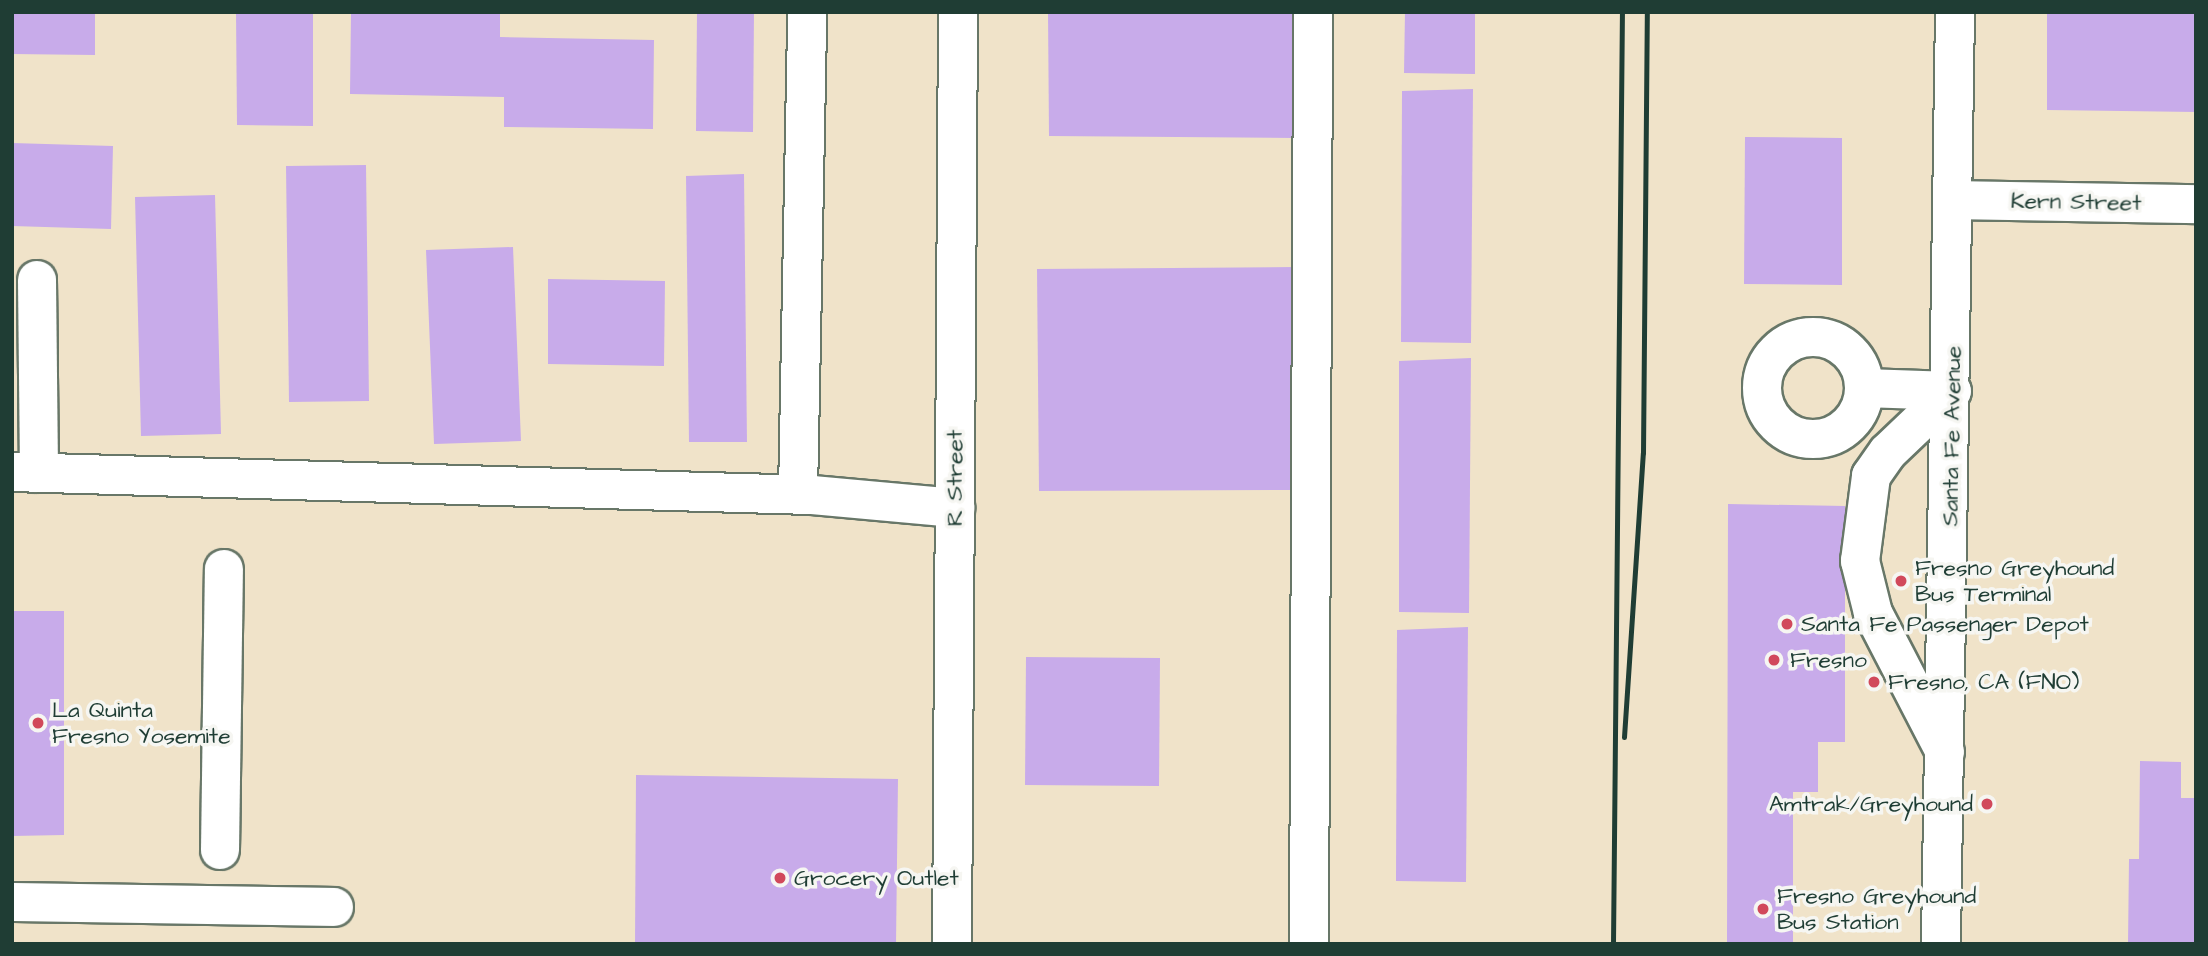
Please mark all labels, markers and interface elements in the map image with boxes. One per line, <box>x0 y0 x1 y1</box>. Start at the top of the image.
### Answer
street label: Kern Street <box>2010 187 2142 217</box>
street label: Santa Fe Avenue <box>1937 346 1967 526</box>
street label: R Street <box>941 430 969 526</box>
place label: Fresno Greyhound Bus Terminal <box>1915 554 2114 608</box>
marker: Fresno Greyhound Bus Terminal <box>1893 573 1909 589</box>
place label: Santa Fe Passenger Depot <box>1801 610 2089 638</box>
marker: Santa Fe Passenger Depot <box>1779 616 1795 632</box>
place label: Fresno <box>1790 646 1867 674</box>
marker: Fresno <box>1764 650 1784 670</box>
place label: Fresno, CA (FNO) <box>1888 668 2079 696</box>
marker: Fresno, CA (FNO) <box>1866 674 1882 690</box>
place label: La Quinta Fresno Yosemite <box>52 696 231 750</box>
marker: La Quinta Fresno Yosemite <box>30 715 46 731</box>
place label: Amtrak/Greyhound <box>1769 790 1973 818</box>
marker: Amtrak/Greyhound <box>1979 796 1995 812</box>
place label: Grocery Outlet <box>794 864 959 892</box>
marker: Grocery Outlet <box>772 870 788 886</box>
place label: Fresno Greyhound Bus Station <box>1777 882 1976 936</box>
marker: Fresno Greyhound Bus Station <box>1755 901 1771 917</box>

